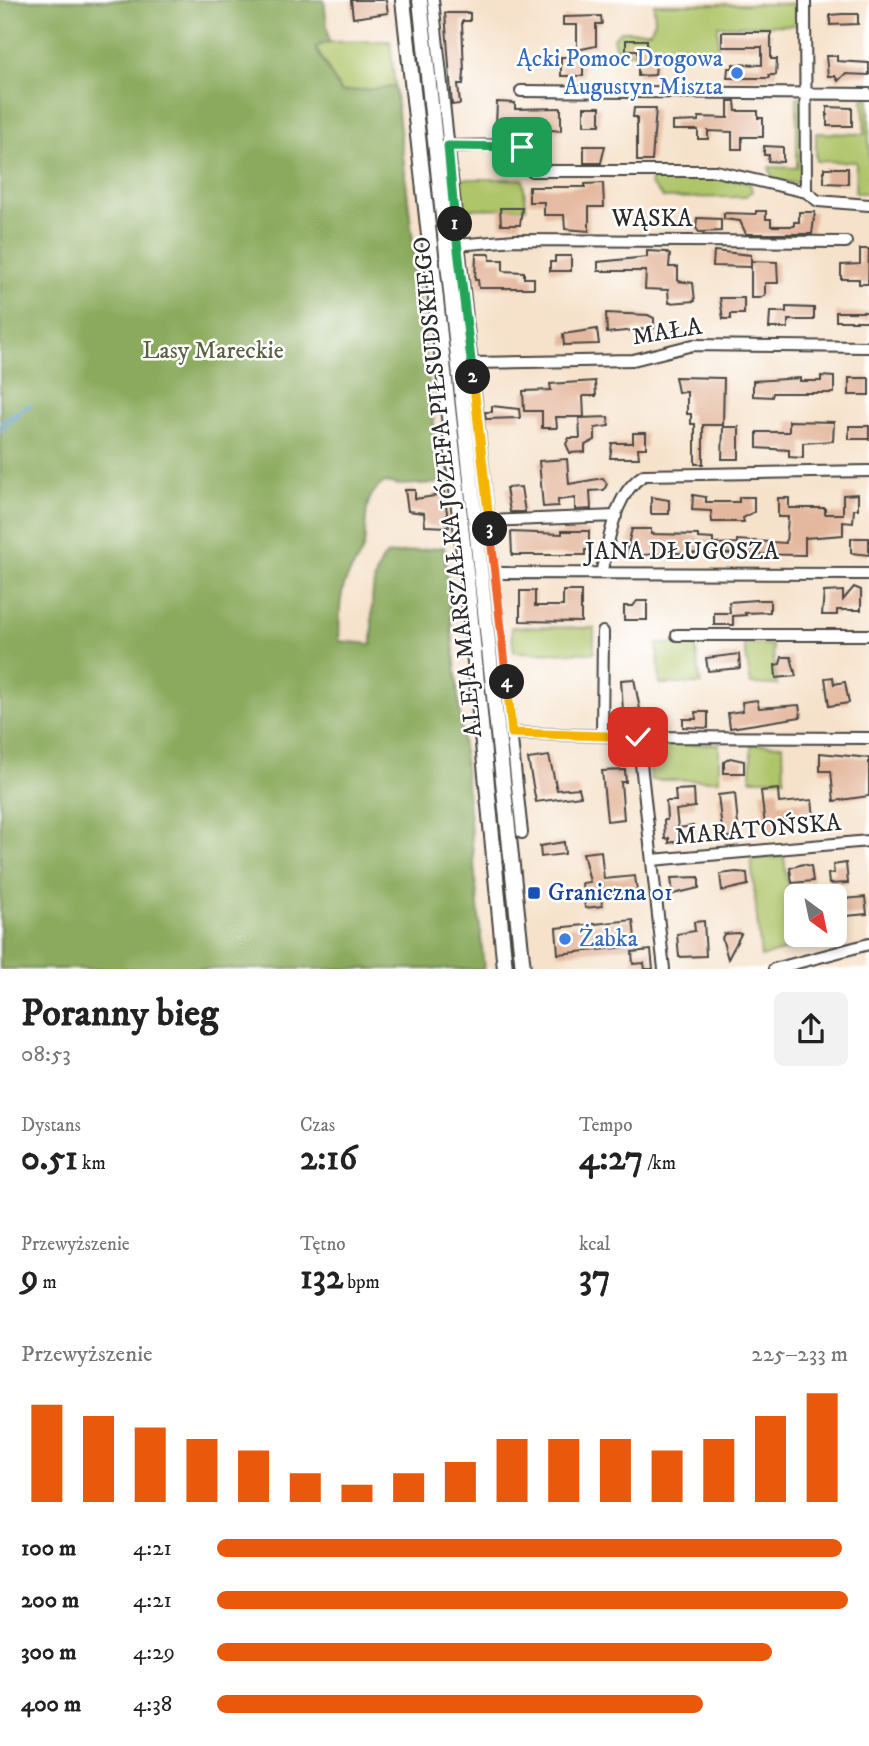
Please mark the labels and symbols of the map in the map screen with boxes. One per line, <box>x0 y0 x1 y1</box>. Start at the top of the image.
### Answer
place label: Ącki Pomoc Drogowa Augustyn Miszta <box>517 44 724 102</box>
marker: Ącki Pomoc Drogowa Augustyn Miszta <box>729 65 745 81</box>
pin <box>492 117 552 177</box>
street label: WĄSKA <box>610 204 693 234</box>
pin: 1 <box>438 206 472 242</box>
street label: ALEJA MARSZAŁKA JÓZEFA PIŁSUDSKIEGO <box>406 235 489 739</box>
street label: MAŁA <box>630 312 705 352</box>
park label: Lasy Mareckie <box>142 336 284 366</box>
pin: 2 <box>456 360 490 394</box>
pin: 3 <box>472 512 508 546</box>
street label: JANA DŁUGOSZA <box>583 537 780 567</box>
pin: 4 <box>490 664 524 700</box>
pin <box>608 707 668 767</box>
street label: MARATOŃSKA <box>673 807 843 852</box>
place label: Graniczna 01 <box>548 878 673 908</box>
north arrow <box>784 884 847 947</box>
marker: Graniczna 01 <box>526 885 542 901</box>
place label: Żabka <box>579 923 639 954</box>
marker: Żabka <box>557 931 573 947</box>

